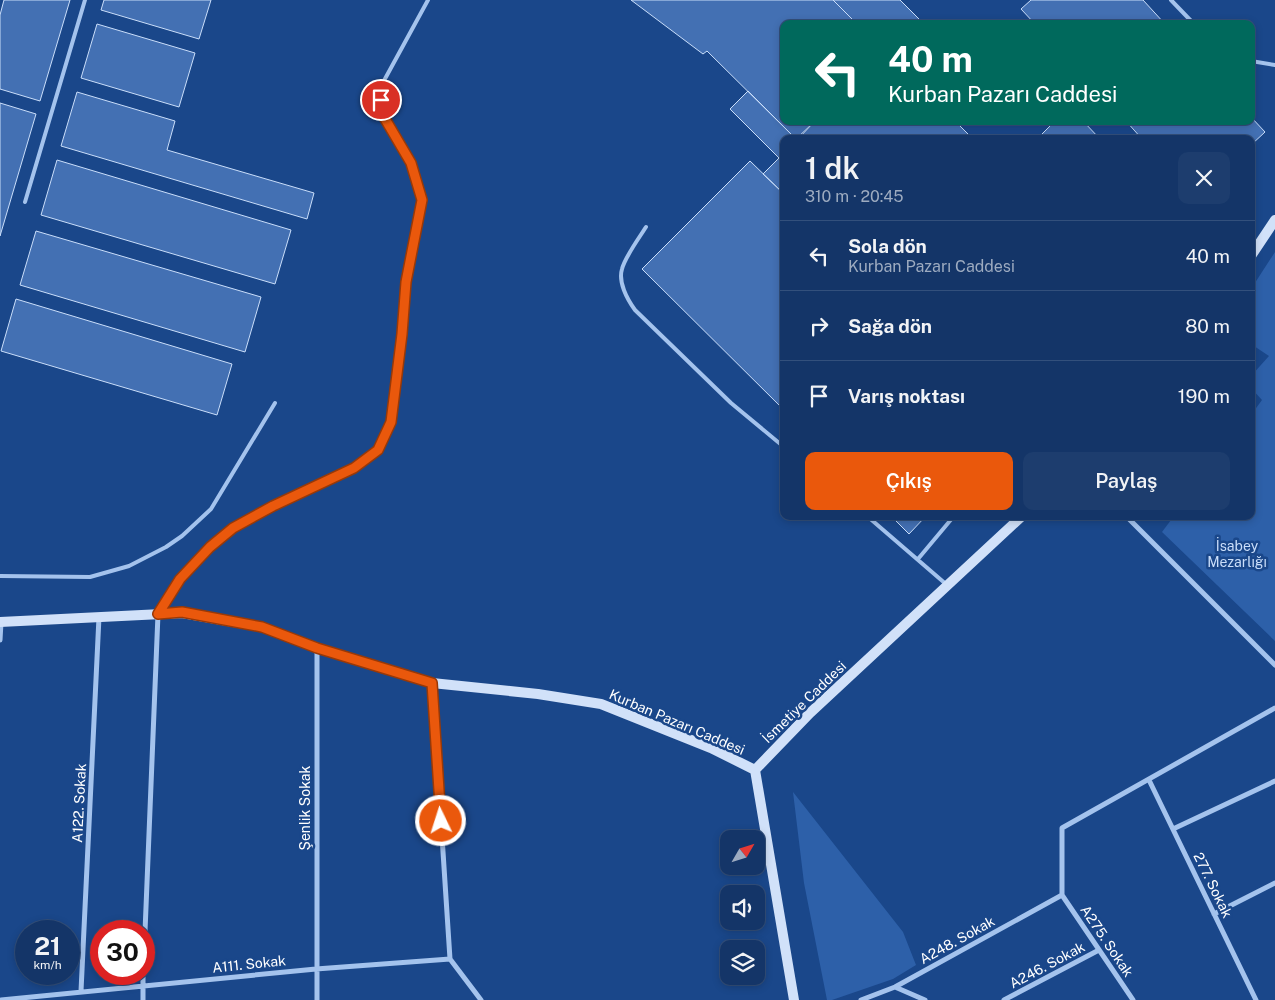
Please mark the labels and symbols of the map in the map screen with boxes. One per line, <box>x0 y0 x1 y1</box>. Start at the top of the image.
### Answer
pin <box>360 79 402 121</box>
park label: İsabey Mezarlığı <box>1207 536 1267 570</box>
street label: İsmetiye Caddesi <box>757 656 849 746</box>
street label: Kurban Pazarı Caddesi <box>607 686 747 758</box>
street label: A122. Sokak <box>69 763 89 843</box>
street label: Şenlik Sokak <box>297 765 313 850</box>
position arrow <box>414 794 466 846</box>
north arrow <box>720 830 765 875</box>
street label: 277. Sokak <box>1190 850 1236 920</box>
street label: A275. Sokak <box>1077 902 1137 980</box>
street label: A248. Sokak <box>917 913 997 967</box>
speed limit sign: 30 <box>90 920 155 985</box>
street label: A246. Sokak <box>1007 938 1087 992</box>
street label: A111. Sokak <box>211 952 287 976</box>

